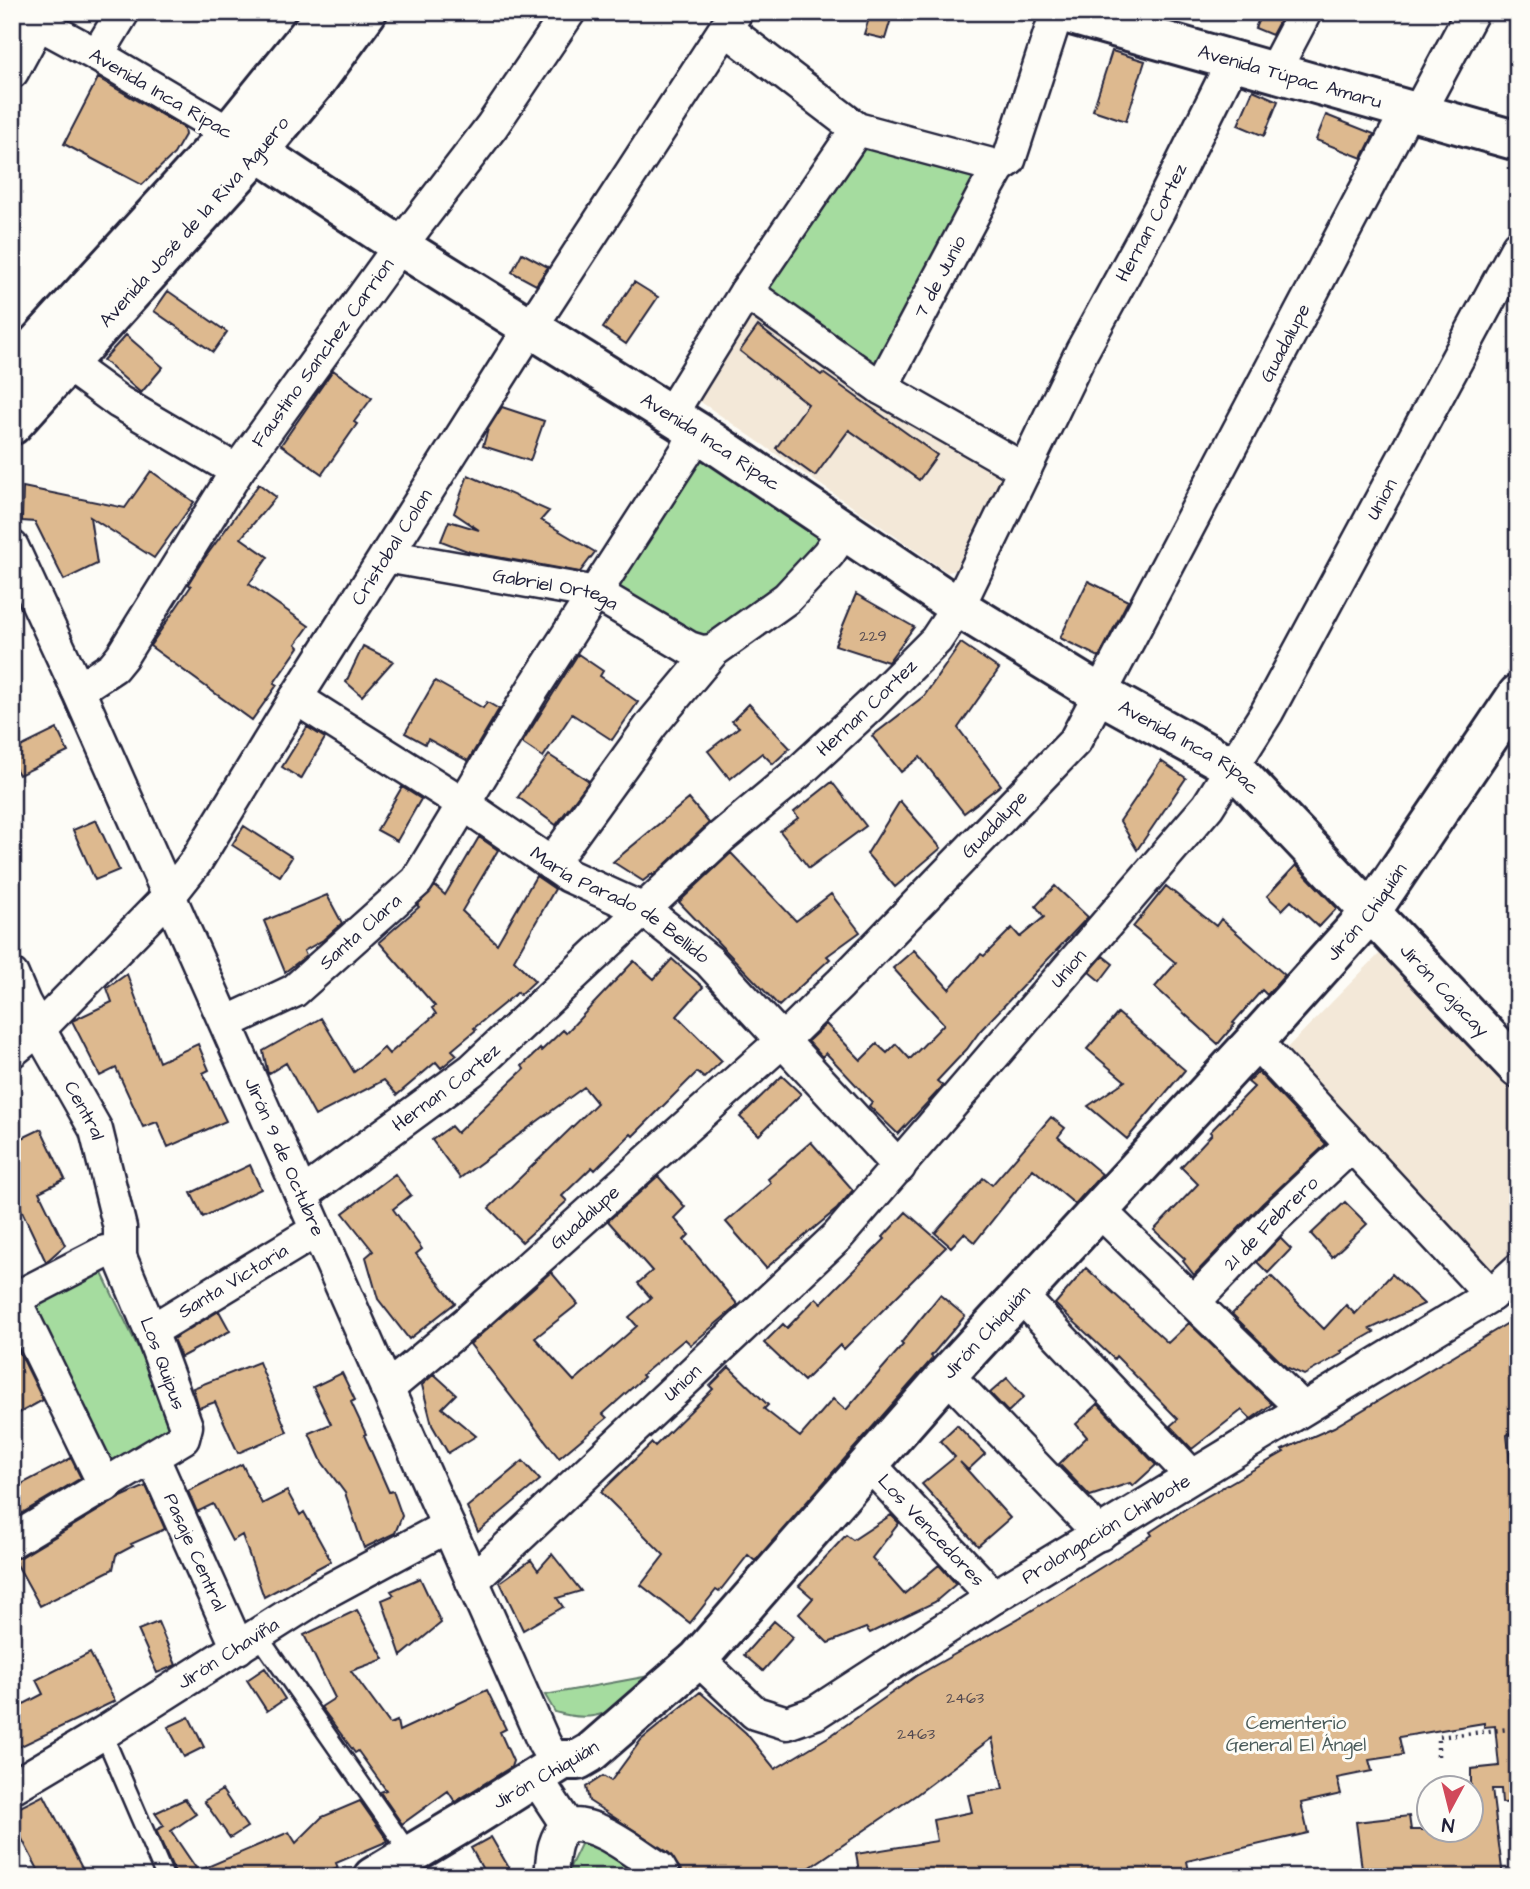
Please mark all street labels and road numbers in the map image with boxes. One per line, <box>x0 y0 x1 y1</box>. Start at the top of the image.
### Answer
street label: Avenida Túpac Amaru <box>1195 38 1385 116</box>
street label: Avenida Inca Ripac <box>84 42 238 146</box>
street label: Avenida José de la Riva Aguero <box>93 110 296 333</box>
street label: Hernan Cortez <box>1109 158 1194 287</box>
street label: 7 de Junio <box>907 230 973 323</box>
street label: Faustino Sanchez Carrion <box>245 253 400 453</box>
street label: Guadalupe <box>1253 299 1317 387</box>
street label: Avenida Inca Ripac <box>636 386 786 498</box>
street label: Union <box>1360 474 1404 525</box>
street label: Cristobal Colon <box>345 484 439 610</box>
street label: Gabriel Ortega <box>491 562 624 617</box>
street label: Hernan Cortez <box>810 652 924 763</box>
street label: Avenida Inca Ripac <box>1114 693 1266 801</box>
street label: Guadalupe <box>955 784 1034 864</box>
street label: María Parado de Bellido <box>525 840 716 970</box>
street label: Jirón Chiquián <box>1319 857 1414 967</box>
street label: Santa Clara <box>313 887 408 976</box>
street label: Jirón Cajacay <box>1393 937 1496 1044</box>
street label: Union <box>1044 943 1093 994</box>
street label: Hernan Cortez <box>386 1036 507 1138</box>
street label: Jirón 9 de Octubre <box>238 1073 332 1240</box>
street label: Central <box>57 1076 111 1143</box>
street label: 21 de Febrero <box>1217 1169 1325 1277</box>
street label: Guadalupe <box>544 1179 626 1256</box>
street label: Santa Victoria <box>173 1237 294 1325</box>
street label: Jirón Chiquián <box>936 1280 1036 1385</box>
street label: Los Quipus <box>133 1313 192 1414</box>
street label: Union <box>657 1358 707 1407</box>
street label: Prolongación Chinbote <box>1016 1467 1195 1591</box>
street label: Los Vencedores <box>872 1468 991 1593</box>
street label: Pasaje Central <box>157 1489 233 1615</box>
street label: Jirón Chaviña <box>172 1611 284 1696</box>
street label: Jirón Chiquián <box>488 1734 604 1816</box>

